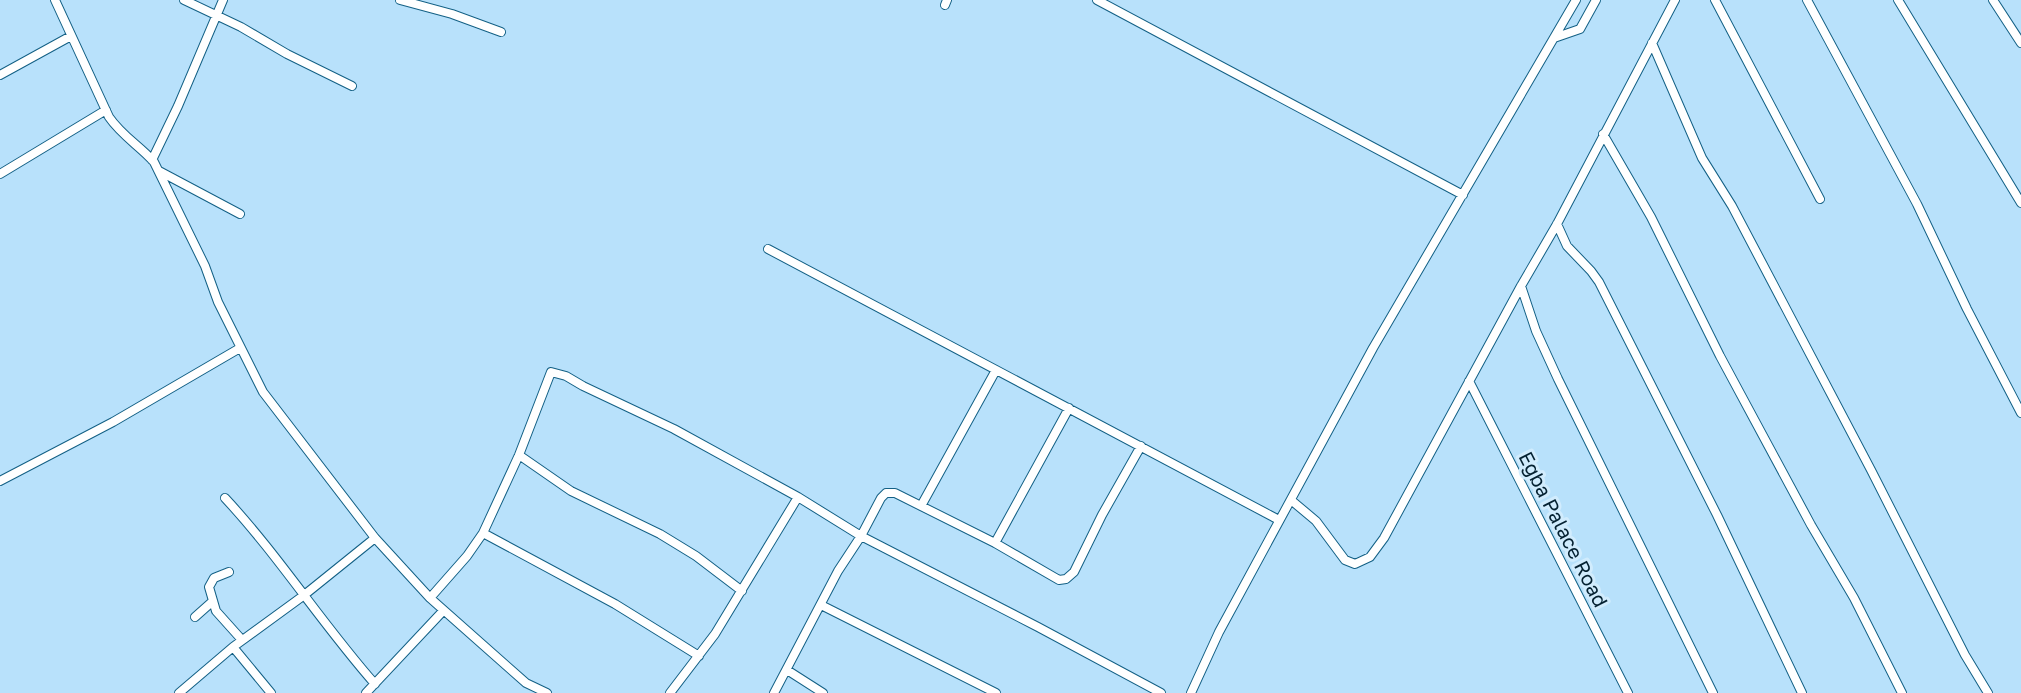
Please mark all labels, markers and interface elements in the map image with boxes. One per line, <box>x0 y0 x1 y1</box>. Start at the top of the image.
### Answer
street label: Egba Palace Road <box>1514 447 1614 611</box>

